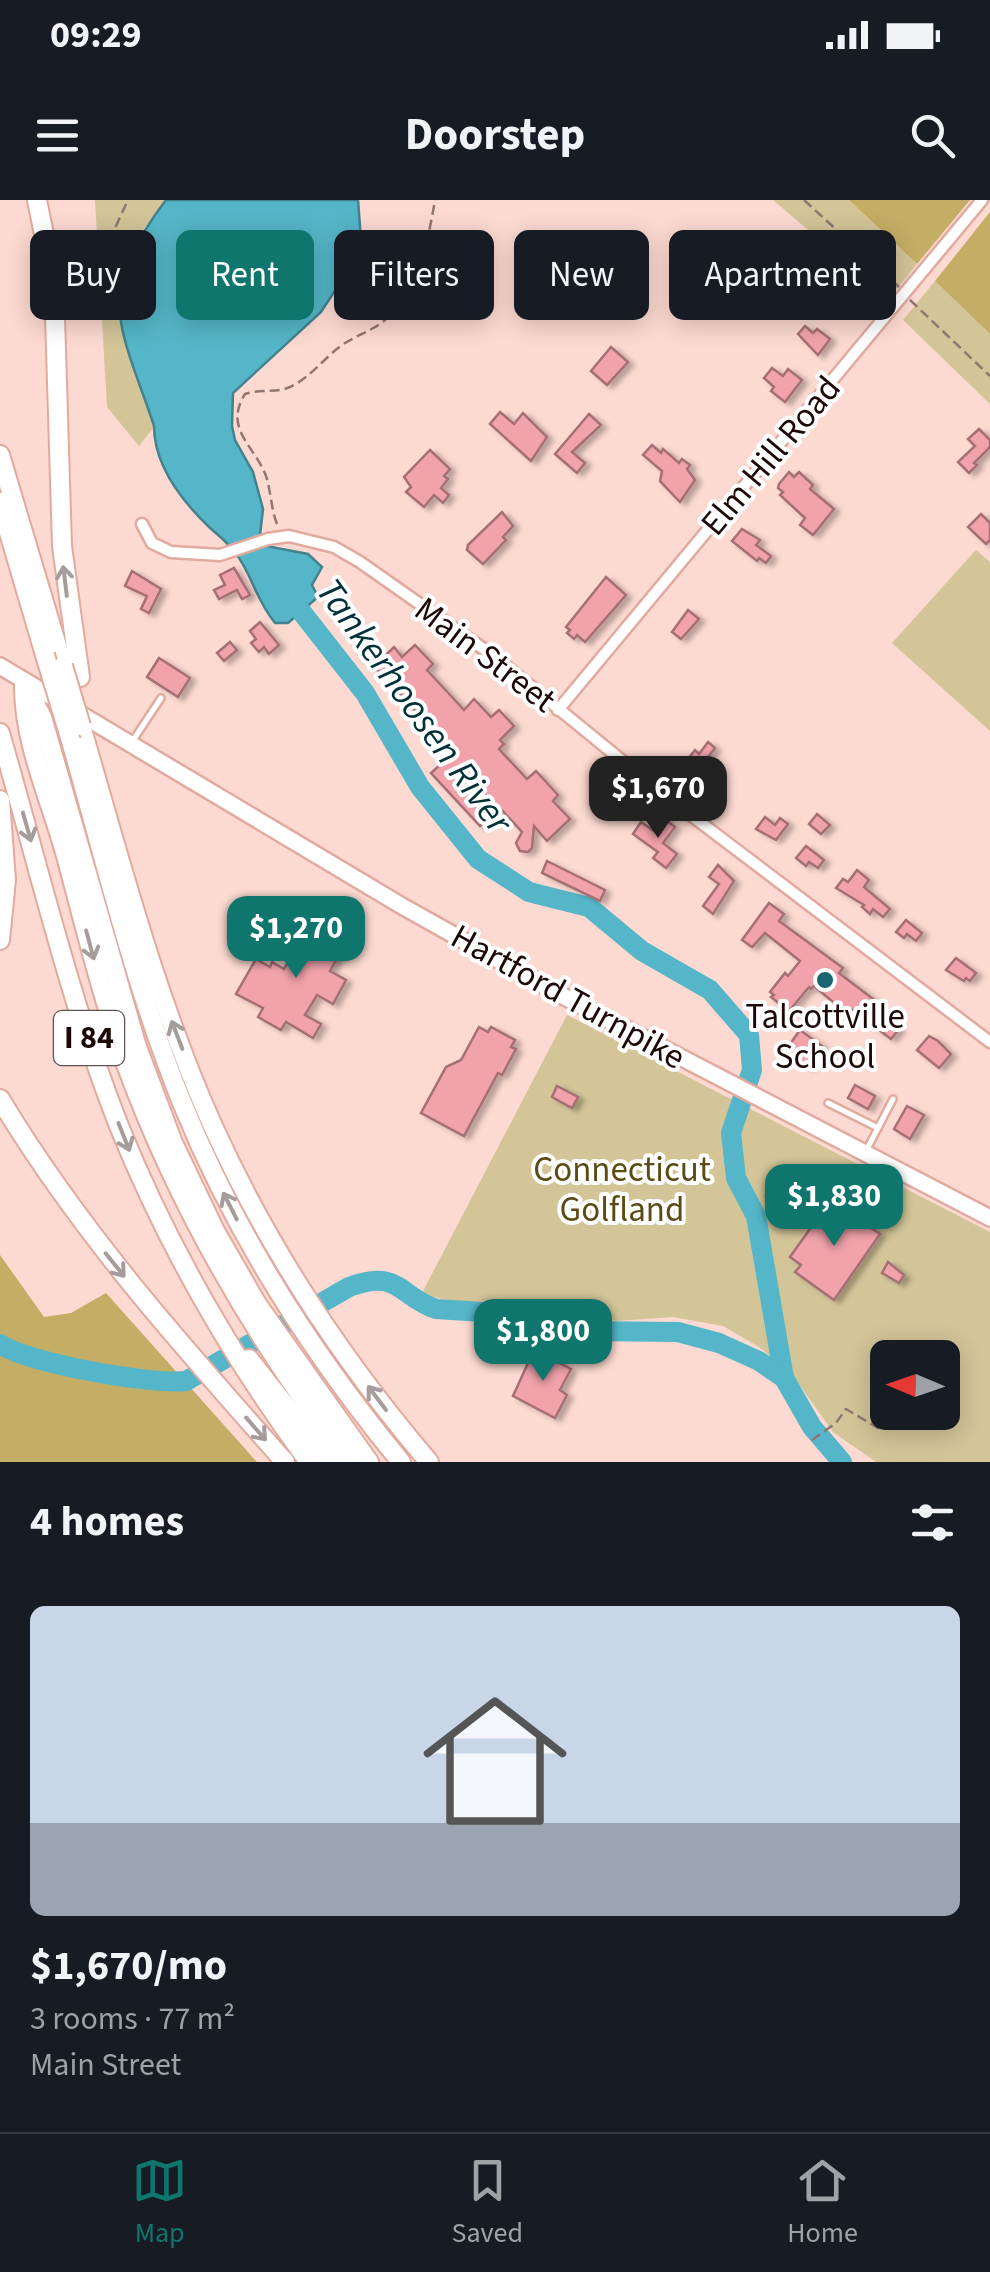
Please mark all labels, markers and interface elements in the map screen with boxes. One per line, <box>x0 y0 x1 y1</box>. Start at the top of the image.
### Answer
text: 09:29 <box>50 8 142 62</box>
text: Doorstep <box>405 103 585 167</box>
icon: menu <box>30 108 85 163</box>
icon: search <box>905 108 960 163</box>
chip: Buy <box>30 230 156 320</box>
chip: Rent <box>176 230 314 320</box>
chip: Filters <box>334 230 494 320</box>
chip: New <box>514 230 649 320</box>
chip: Apartment <box>669 230 896 320</box>
street label: Elm Hill Road <box>689 365 853 547</box>
one-way arrow <box>55 565 74 597</box>
water label: Tankerhoosen River <box>303 567 526 846</box>
street label: Main Street <box>404 585 566 725</box>
pin: $1,670 <box>577 756 739 841</box>
text: $1,670 <box>611 765 705 811</box>
one-way arrow <box>19 811 37 842</box>
pin: $1,270 <box>215 896 377 981</box>
text: $1,270 <box>249 905 343 951</box>
street label: Hartford Turnpike <box>442 912 694 1082</box>
one-way arrow <box>82 929 101 960</box>
marker: Talcottville School <box>814 969 836 991</box>
place label: Talcottville School <box>745 992 905 1082</box>
road number: I 84 <box>54 1011 124 1065</box>
one-way arrow <box>166 1020 184 1051</box>
one-way arrow <box>117 1121 135 1152</box>
park label: Connecticut Golfland <box>533 1145 711 1235</box>
pin: $1,830 <box>753 1164 915 1249</box>
text: $1,830 <box>787 1173 881 1219</box>
one-way arrow <box>220 1192 239 1221</box>
one-way arrow <box>104 1252 126 1278</box>
pin: $1,800 <box>462 1299 624 1384</box>
text: $1,800 <box>496 1308 590 1354</box>
north arrow <box>870 1340 960 1430</box>
map controls <box>870 1340 960 1430</box>
one-way arrow <box>367 1385 388 1412</box>
one-way arrow <box>244 1416 267 1441</box>
text: 4 homes <box>30 1492 184 1552</box>
icon: filters <box>905 1495 960 1550</box>
icon: home <box>405 1671 585 1851</box>
text: $1,670/mo <box>30 1936 227 1996</box>
text: 3 rooms · 77 m² <box>30 1996 235 2042</box>
text: Main Street <box>30 2042 181 2088</box>
tab: Map <box>132 2153 187 2253</box>
tab: Saved <box>451 2153 523 2253</box>
tab: Home <box>787 2153 858 2253</box>

